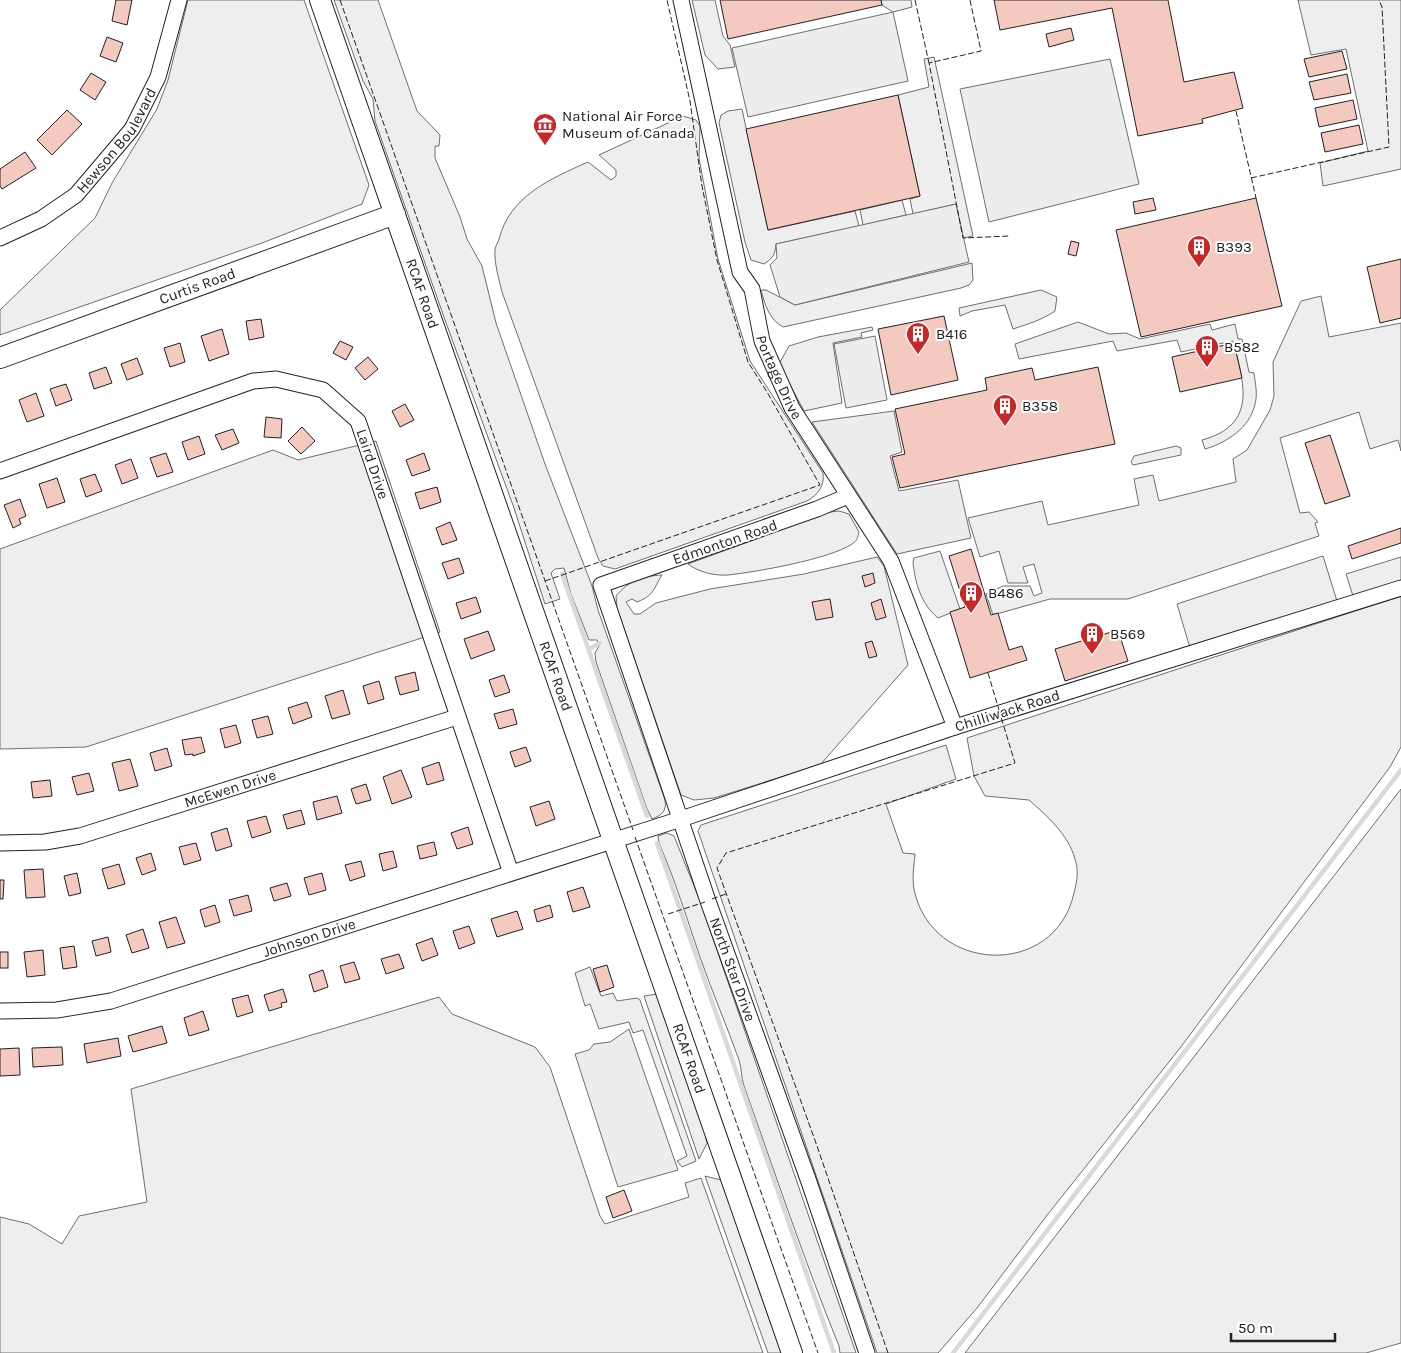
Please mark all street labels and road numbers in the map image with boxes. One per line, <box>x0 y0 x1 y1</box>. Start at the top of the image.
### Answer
street label: Hewson Boulevard <box>73 85 160 197</box>
street label: RCAF Road <box>402 256 443 331</box>
street label: Curtis Road <box>157 264 238 308</box>
street label: Portage Drive <box>752 334 806 423</box>
street label: Laird Drive <box>352 427 393 501</box>
street label: Edmonton Road <box>670 516 780 568</box>
street label: RCAF Road <box>535 639 576 713</box>
street label: Chilliwack Road <box>953 686 1062 735</box>
street label: McEwen Drive <box>182 766 278 812</box>
street label: Johnson Drive <box>261 914 358 961</box>
street label: North Star Drive <box>706 915 760 1024</box>
street label: RCAF Road <box>669 1021 710 1096</box>

